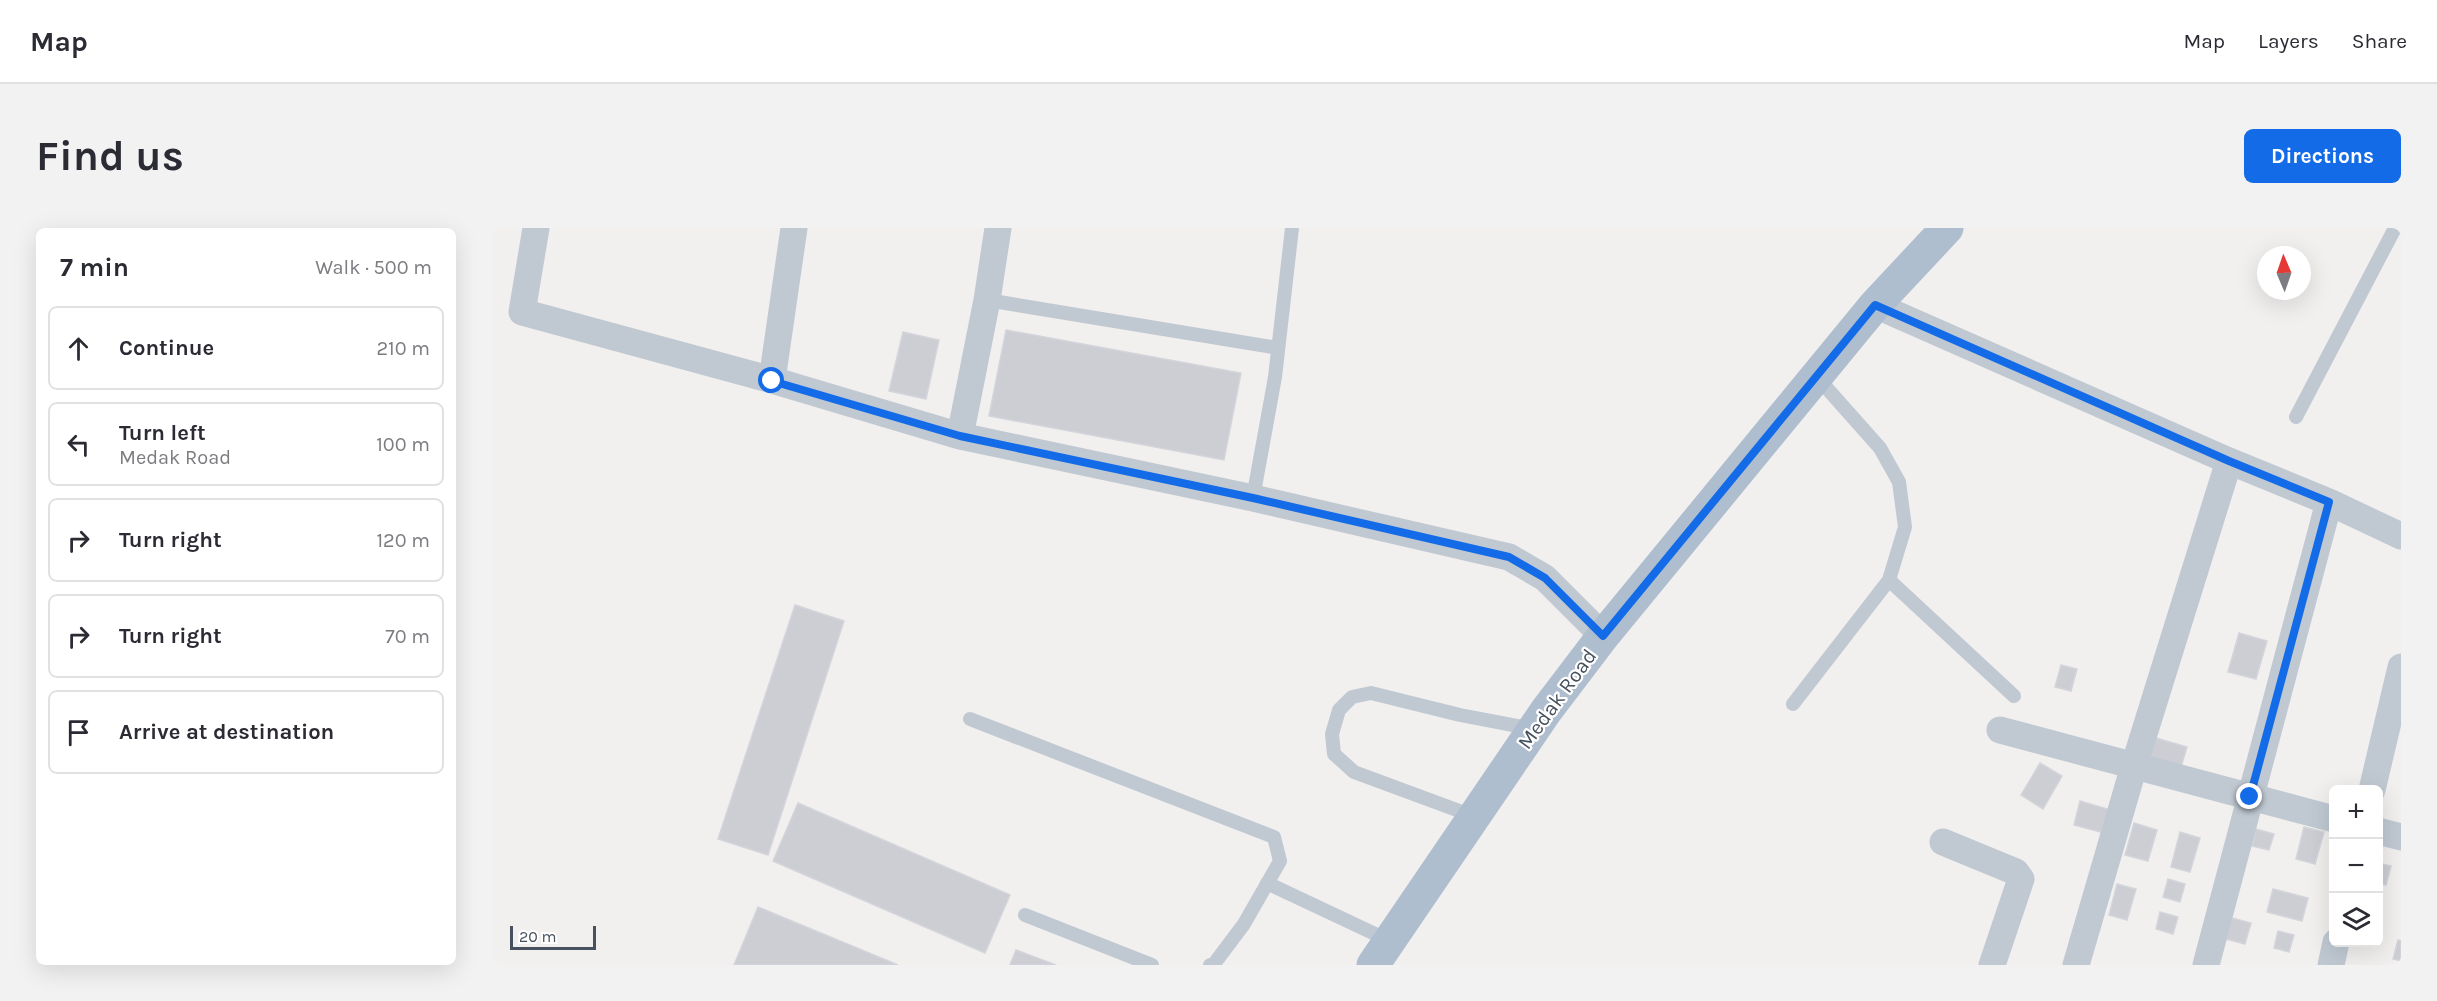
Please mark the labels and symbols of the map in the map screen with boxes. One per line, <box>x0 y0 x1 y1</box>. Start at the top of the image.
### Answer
north arrow <box>2257 246 2311 300</box>
route start <box>758 367 784 393</box>
street label: Medak Road <box>1513 644 1601 754</box>
route end <box>2236 783 2262 809</box>
scale bar <box>510 923 596 950</box>

